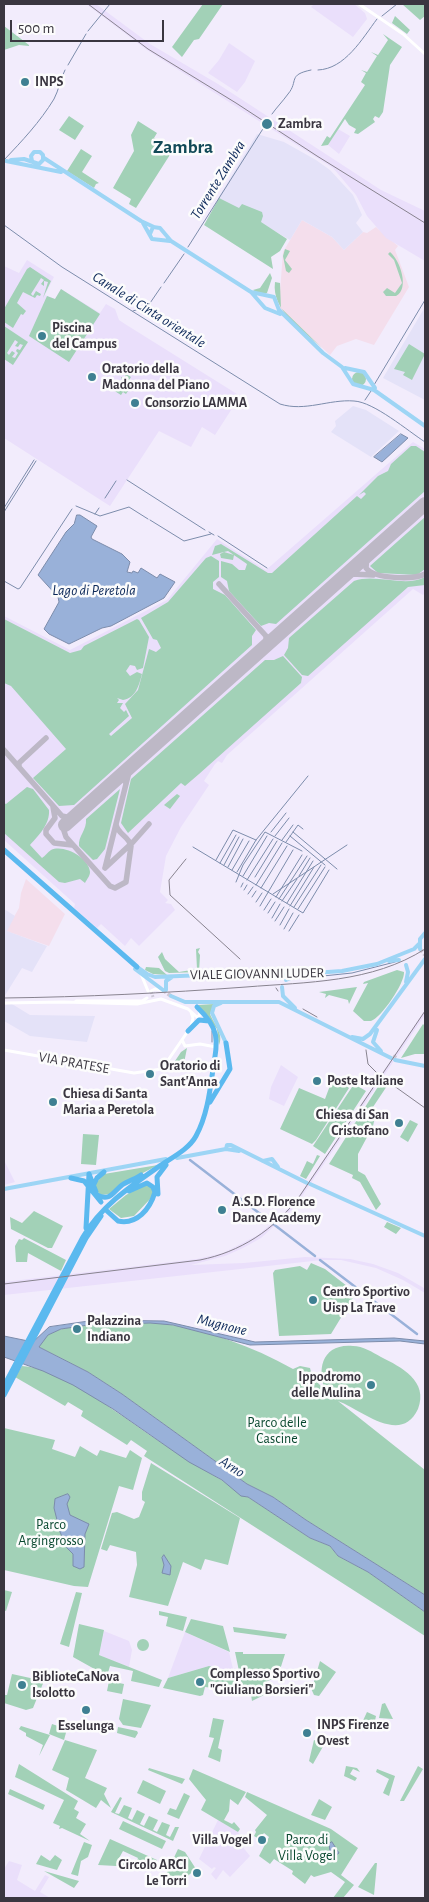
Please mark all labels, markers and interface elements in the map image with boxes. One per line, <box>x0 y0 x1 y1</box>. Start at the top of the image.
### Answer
scale bar <box>12 10 166 42</box>
text: 500 m <box>18 21 55 36</box>
place label: INPS <box>35 74 64 90</box>
marker: INPS <box>19 76 31 88</box>
place label: Zambra <box>278 116 322 132</box>
marker: Zambra <box>260 117 274 131</box>
district label: Zambra <box>153 136 213 158</box>
water label: Torrente Zambra <box>187 137 249 223</box>
water label: Canale di Cinta orientale <box>89 268 209 352</box>
place label: Piscina del Campus <box>52 320 117 352</box>
marker: Piscina del Campus <box>36 330 48 342</box>
place label: Oratorio della Madonna del Piano <box>102 361 210 394</box>
marker: Oratorio della Madonna del Piano <box>86 371 98 383</box>
place label: Consorzio LAMMA <box>145 395 247 411</box>
marker: Consorzio LAMMA <box>129 397 141 409</box>
water label: Lago di Peretola <box>52 581 136 599</box>
street label: VIALE GIOVANNI LUDER <box>190 964 324 984</box>
street label: VIA PRATESE <box>37 1049 111 1077</box>
place label: Oratorio di Sant'Anna <box>160 1058 220 1090</box>
marker: Oratorio di Sant'Anna <box>144 1068 156 1080</box>
place label: Poste Italiane <box>327 1073 403 1089</box>
marker: Poste Italiane <box>311 1075 323 1087</box>
place label: Chiesa di Santa Maria a Peretola <box>63 1086 154 1118</box>
marker: Chiesa di Santa Maria a Peretola <box>47 1096 59 1108</box>
place label: Chiesa di San Cristofano <box>316 1107 389 1140</box>
marker: Chiesa di San Cristofano <box>393 1117 405 1129</box>
place label: A.S.D. Florence Dance Academy <box>232 1194 321 1226</box>
marker: A.S.D. Florence Dance Academy <box>216 1204 228 1216</box>
place label: Centro Sportivo Uisp La Trave <box>323 1284 410 1316</box>
marker: Centro Sportivo Uisp La Trave <box>307 1294 319 1306</box>
water label: Mugnone <box>195 1310 249 1340</box>
place label: Palazzina Indiano <box>87 1313 141 1345</box>
marker: Palazzina Indiano <box>71 1323 83 1335</box>
place label: Ippodromo delle Mulina <box>291 1369 361 1401</box>
marker: Ippodromo delle Mulina <box>365 1379 377 1391</box>
park label: Parco delle Cascine <box>247 1415 307 1448</box>
water label: Arno <box>216 1452 248 1482</box>
park label: Parco Argingrosso <box>18 1517 84 1550</box>
place label: Complesso Sportivo "Giuliano Borsieri" <box>210 1666 320 1698</box>
place label: BiblioteCaNova Isolotto <box>32 1669 119 1701</box>
marker: Complesso Sportivo "Giuliano Borsieri" <box>194 1676 206 1688</box>
marker: BiblioteCaNova Isolotto <box>16 1679 28 1691</box>
marker: Esselunga <box>80 1704 92 1716</box>
place label: INPS Firenze Ovest <box>317 1717 389 1750</box>
place label: Esselunga <box>58 1718 114 1734</box>
marker: INPS Firenze Ovest <box>301 1727 313 1739</box>
place label: Villa Vogel <box>192 1832 252 1848</box>
park label: Parco di Villa Vogel <box>278 1832 336 1864</box>
marker: Villa Vogel <box>256 1834 268 1846</box>
place label: Circolo ARCI Le Torri <box>118 1857 187 1890</box>
marker: Circolo ARCI Le Torri <box>191 1867 203 1879</box>

